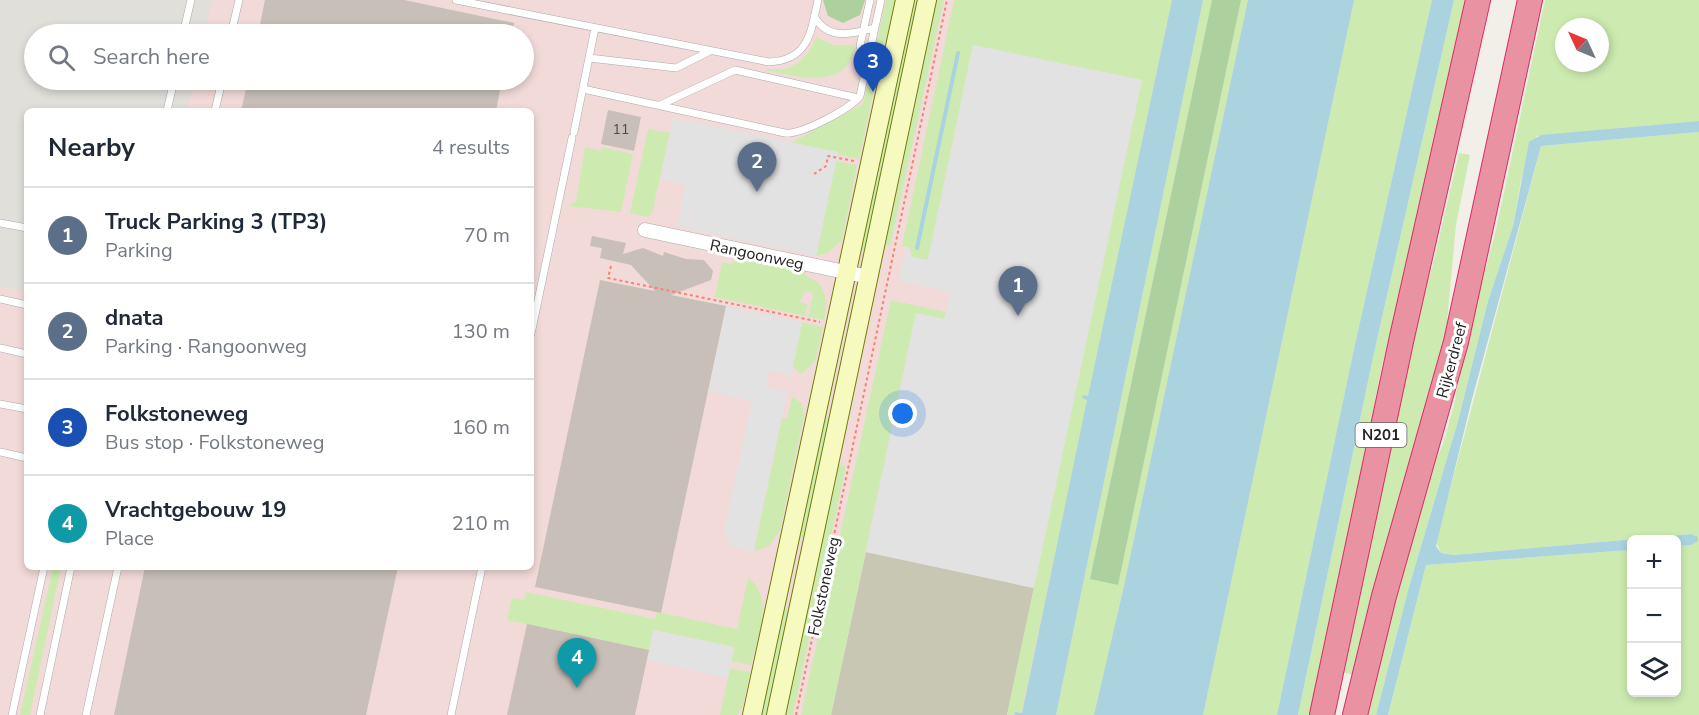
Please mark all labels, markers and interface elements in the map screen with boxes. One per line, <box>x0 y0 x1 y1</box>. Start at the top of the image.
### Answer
north arrow <box>1555 18 1609 72</box>
search box <box>24 24 534 90</box>
icon: search <box>45 41 78 74</box>
text: Search here <box>93 42 210 72</box>
pin: 3 <box>854 42 892 92</box>
house number: 11 <box>613 120 629 139</box>
text: Nearby <box>48 130 135 165</box>
text: 4 results <box>432 134 510 161</box>
pin: 2 <box>738 142 777 192</box>
text: Truck Parking 3 (TP3) <box>105 207 327 237</box>
text: 1 <box>62 222 74 249</box>
text: 70 m <box>464 222 510 249</box>
street label: Rangoonweg <box>708 234 806 276</box>
text: Parking <box>105 237 173 264</box>
pin: 1 <box>998 266 1038 316</box>
text: dnata <box>105 303 164 333</box>
text: 2 <box>62 318 74 345</box>
text: 130 m <box>452 318 510 345</box>
street label: Rijkerdreef <box>1431 319 1473 401</box>
text: Parking · Rangoonweg <box>105 333 307 360</box>
text: Folkstoneweg <box>105 399 248 429</box>
your location <box>888 399 917 428</box>
text: 3 <box>62 414 74 441</box>
text: 160 m <box>452 414 510 441</box>
road number: N201 <box>1356 423 1406 447</box>
text: Bus stop · Folkstoneweg <box>105 429 324 456</box>
text: Vrachtgebouw 19 <box>105 495 286 525</box>
text: 4 <box>62 510 74 537</box>
text: 210 m <box>452 510 510 537</box>
text: Place <box>105 525 154 552</box>
street label: Folkstoneweg <box>803 535 845 638</box>
map controls <box>1627 535 1681 697</box>
button: + <box>1627 535 1681 589</box>
button: − <box>1627 589 1681 643</box>
pin: 4 <box>558 638 596 688</box>
button: layers <box>1627 643 1681 697</box>

